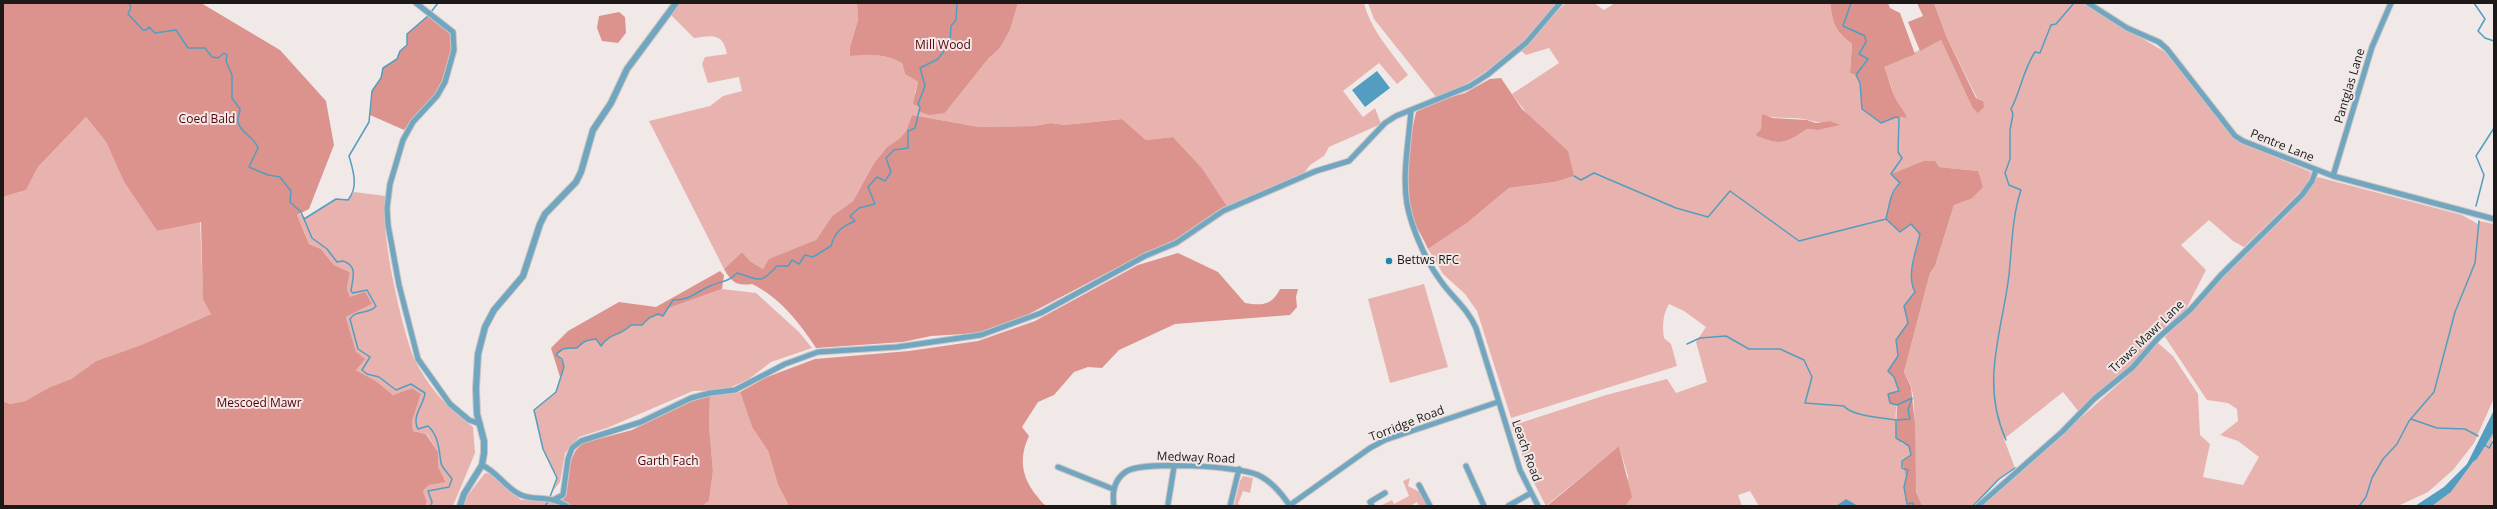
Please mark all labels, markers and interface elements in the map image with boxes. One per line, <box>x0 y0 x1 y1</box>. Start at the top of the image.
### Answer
park label: Mill Wood <box>915 39 971 53</box>
street label: Pantglas Lane <box>2332 47 2368 125</box>
park label: Coed Bald <box>179 113 235 127</box>
street label: Pentre Lane <box>2248 127 2316 165</box>
place label: Bettws RFC <box>1397 254 1459 268</box>
marker: Bettws RFC <box>1384 256 1394 266</box>
street label: Traws Mawr Lane <box>2107 298 2187 376</box>
park label: Mescoed Mawr <box>216 397 302 411</box>
street label: Torridge Road <box>1368 403 1446 445</box>
street label: Leach Road <box>1508 418 1544 484</box>
street label: Medway Road <box>1156 449 1236 467</box>
park label: Garth Fach <box>637 455 699 469</box>

